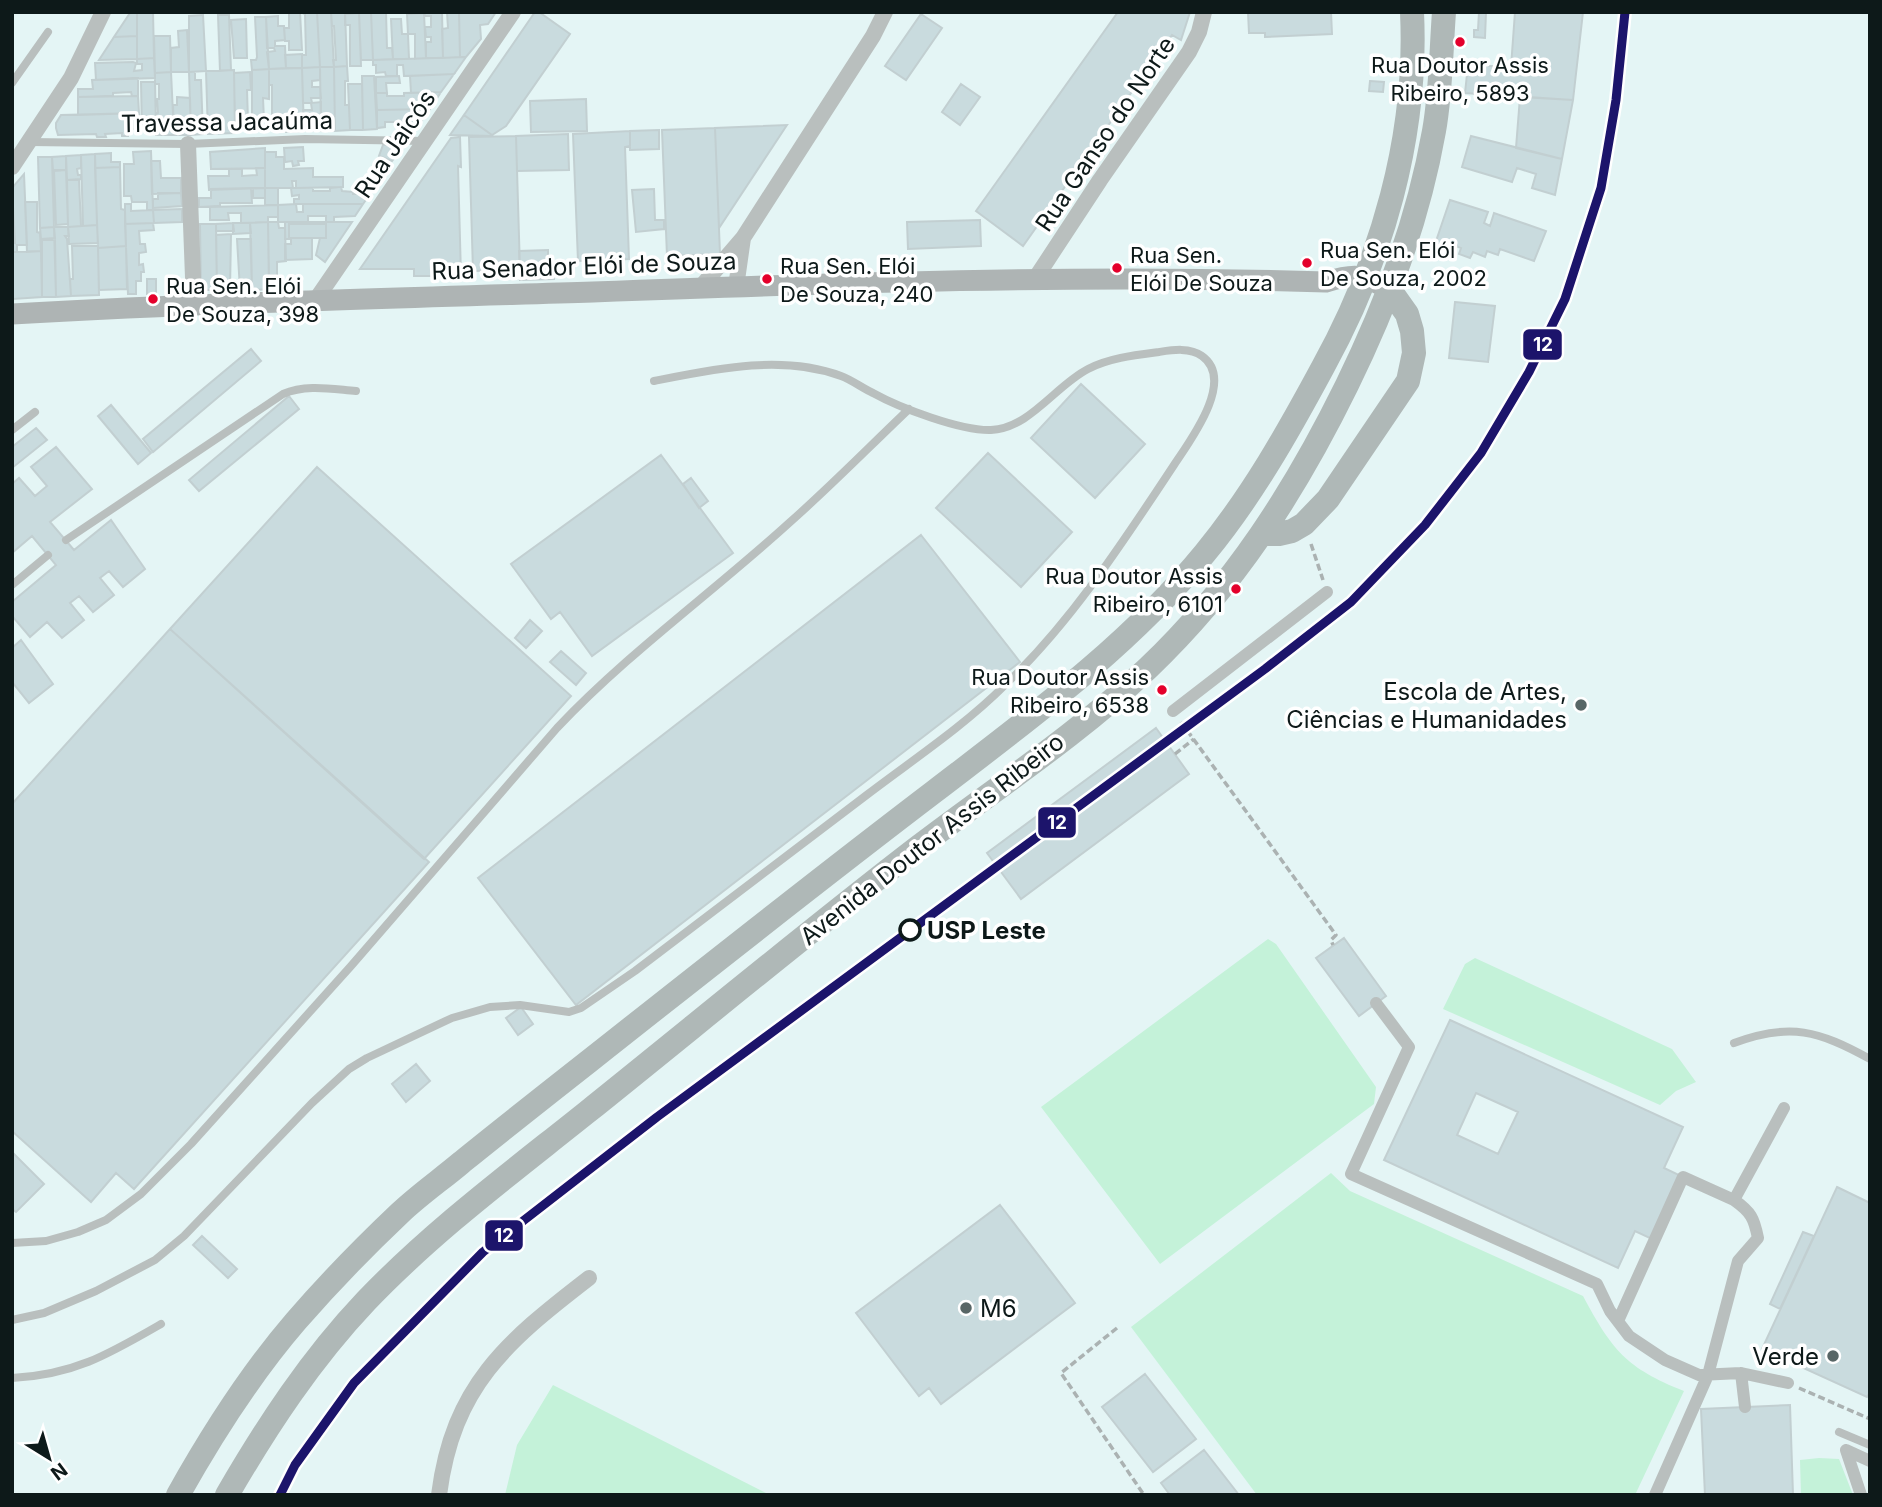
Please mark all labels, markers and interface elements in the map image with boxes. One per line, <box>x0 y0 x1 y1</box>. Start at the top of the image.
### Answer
street label: Rua Ganso do Norte <box>1029 31 1181 237</box>
marker: Rua Doutor Assis Ribeiro, 5893 <box>1453 35 1467 49</box>
place label: Rua Doutor Assis Ribeiro, 5893 <box>1371 52 1549 106</box>
street label: Rua Jaicós <box>348 85 442 203</box>
street label: Travessa Jacaúma <box>121 106 333 138</box>
place label: Rua Sen. Elói De Souza, 2002 <box>1320 237 1487 291</box>
place label: Rua Sen. Elói De Souza <box>1130 242 1273 296</box>
street label: Rua Senador Elói de Souza <box>431 246 737 286</box>
place label: Rua Sen. Elói De Souza, 240 <box>780 253 933 307</box>
marker: Rua Sen. Elói De Souza, 2002 <box>1300 256 1314 270</box>
marker: Rua Sen. Elói De Souza <box>1110 261 1124 275</box>
marker: Rua Sen. Elói De Souza, 240 <box>760 272 774 286</box>
place label: Rua Sen. Elói De Souza, 398 <box>166 273 319 327</box>
marker: Rua Sen. Elói De Souza, 398 <box>146 292 160 306</box>
line badge: 12 <box>1522 328 1563 361</box>
text: 12 <box>1533 333 1553 356</box>
place label: Rua Doutor Assis Ribeiro, 6101 <box>1045 563 1223 617</box>
marker: Rua Doutor Assis Ribeiro, 6101 <box>1229 582 1243 596</box>
place label: Rua Doutor Assis Ribeiro, 6538 <box>971 664 1149 718</box>
place label: Escola de Artes, Ciências e Humanidades <box>1286 677 1567 734</box>
marker: Rua Doutor Assis Ribeiro, 6538 <box>1155 683 1169 697</box>
marker: Escola de Artes, Ciências e Humanidades <box>1573 697 1589 713</box>
street label: Avenida Doutor Assis Ribeiro <box>794 727 1070 951</box>
line badge: 12 <box>1037 806 1077 839</box>
text: 12 <box>1047 811 1067 834</box>
place label: USP Leste <box>927 916 1046 945</box>
marker: USP Leste <box>899 919 921 941</box>
line badge: 12 <box>484 1219 524 1252</box>
text: 12 <box>494 1224 514 1247</box>
place label: M6 <box>980 1294 1017 1323</box>
marker: M6 <box>958 1300 974 1316</box>
place label: Verde <box>1752 1342 1819 1371</box>
marker: Verde <box>1825 1348 1841 1364</box>
north arrow <box>14 1423 84 1493</box>
text: N <box>46 1458 72 1485</box>

